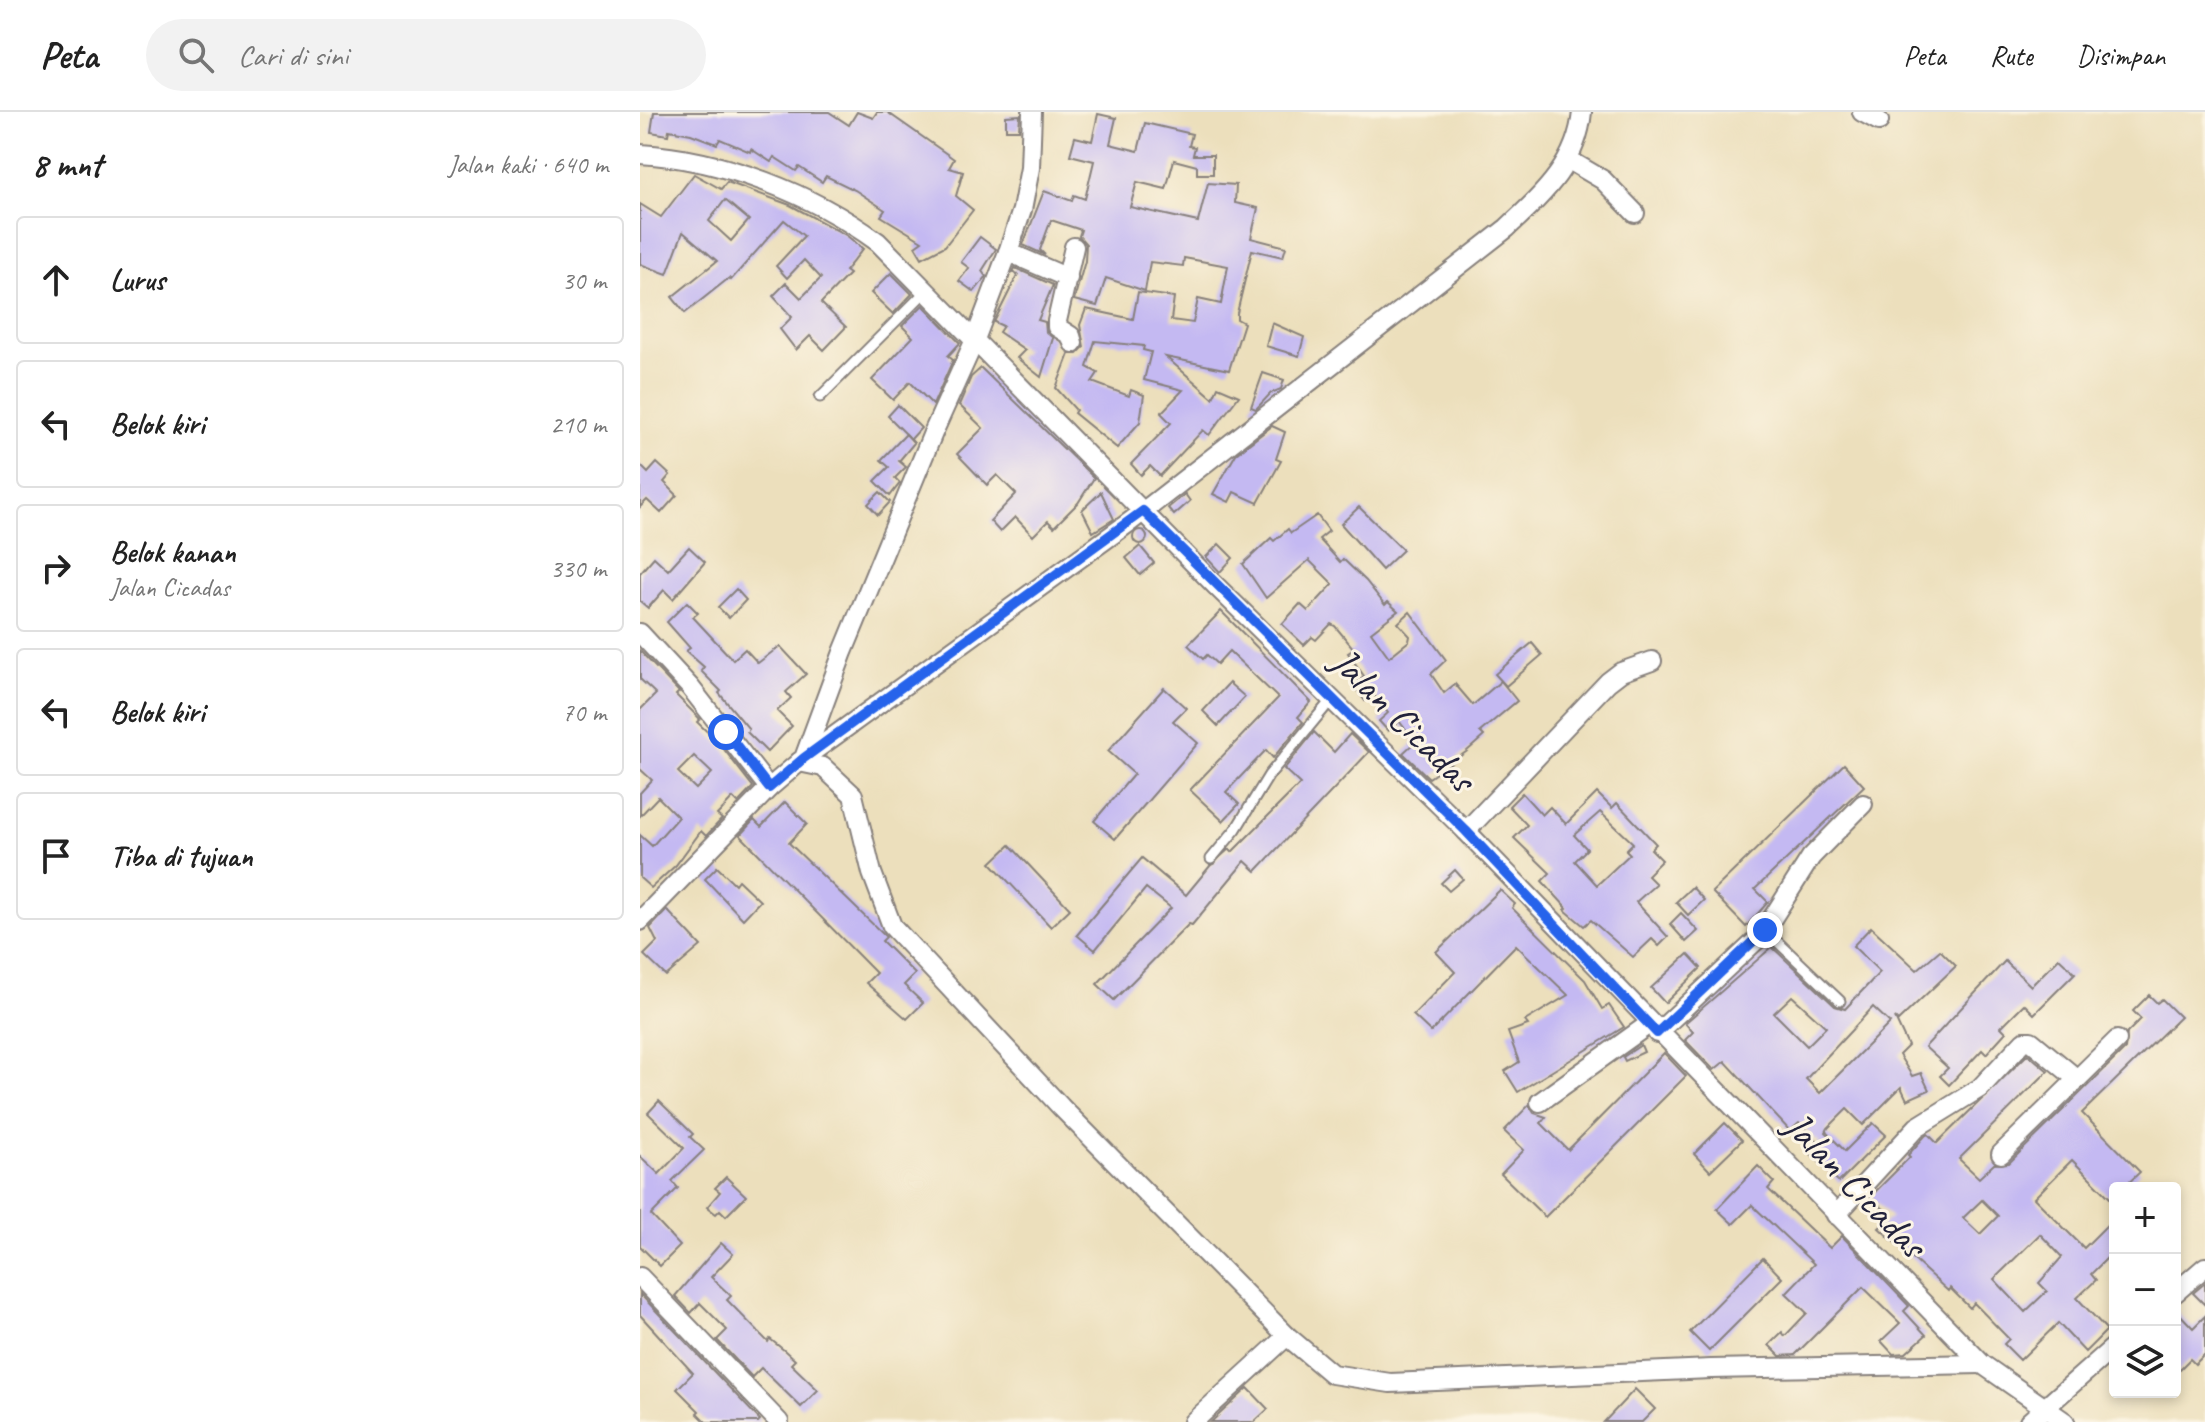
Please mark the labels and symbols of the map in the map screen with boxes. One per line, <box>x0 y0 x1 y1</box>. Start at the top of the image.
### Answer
street label: Jalan Cicadas <box>1319 635 1489 805</box>
route start <box>708 714 744 750</box>
route end <box>1747 912 1783 948</box>
street label: Jalan Cicadas <box>1772 1100 1940 1271</box>

